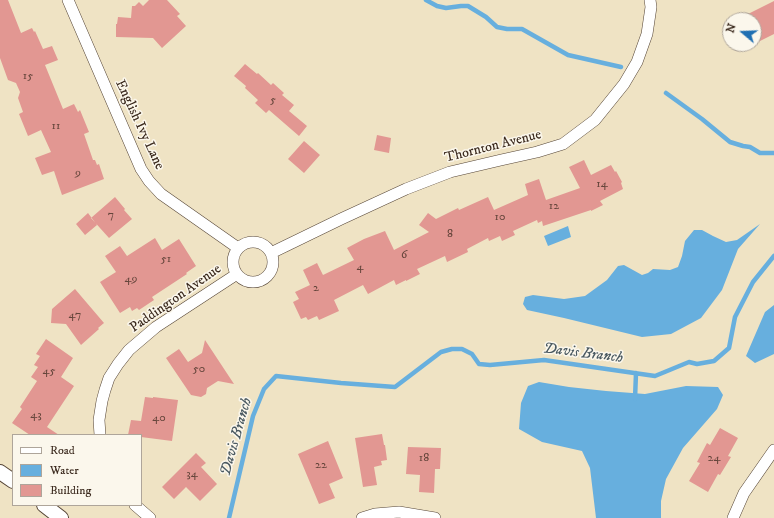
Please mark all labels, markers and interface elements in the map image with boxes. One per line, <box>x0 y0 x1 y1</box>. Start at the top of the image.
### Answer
north arrow <box>722 12 762 52</box>
text: N <box>724 22 740 35</box>
house number: 15 <box>23 70 33 84</box>
street label: English Ivy Lane <box>111 77 167 173</box>
house number: 5 <box>270 94 276 108</box>
house number: 11 <box>52 120 60 134</box>
street label: Thornton Avenue <box>443 127 543 167</box>
house number: 9 <box>75 167 81 181</box>
house number: 14 <box>596 178 608 192</box>
house number: 12 <box>549 200 559 214</box>
house number: 7 <box>108 209 114 223</box>
house number: 10 <box>495 211 505 225</box>
house number: 8 <box>447 228 453 242</box>
house number: 6 <box>401 249 407 263</box>
house number: 51 <box>161 253 171 267</box>
street label: Paddington Avenue <box>127 261 225 337</box>
house number: 4 <box>357 261 363 275</box>
house number: 49 <box>125 273 137 287</box>
house number: 2 <box>313 282 319 296</box>
house number: 47 <box>69 309 81 323</box>
water label: Davis Branch <box>542 340 624 368</box>
house number: 50 <box>193 363 205 377</box>
house number: 45 <box>43 365 55 379</box>
water label: Davis Branch <box>217 396 257 478</box>
house number: 43 <box>30 409 42 423</box>
house number: 40 <box>152 412 166 426</box>
legend <box>12 434 142 506</box>
text: Road <box>50 443 75 458</box>
house number: 18 <box>419 452 429 466</box>
house number: 24 <box>708 452 720 466</box>
house number: 22 <box>315 459 327 473</box>
text: Water <box>50 463 79 478</box>
house number: 34 <box>186 468 198 482</box>
text: Building <box>50 483 91 498</box>

